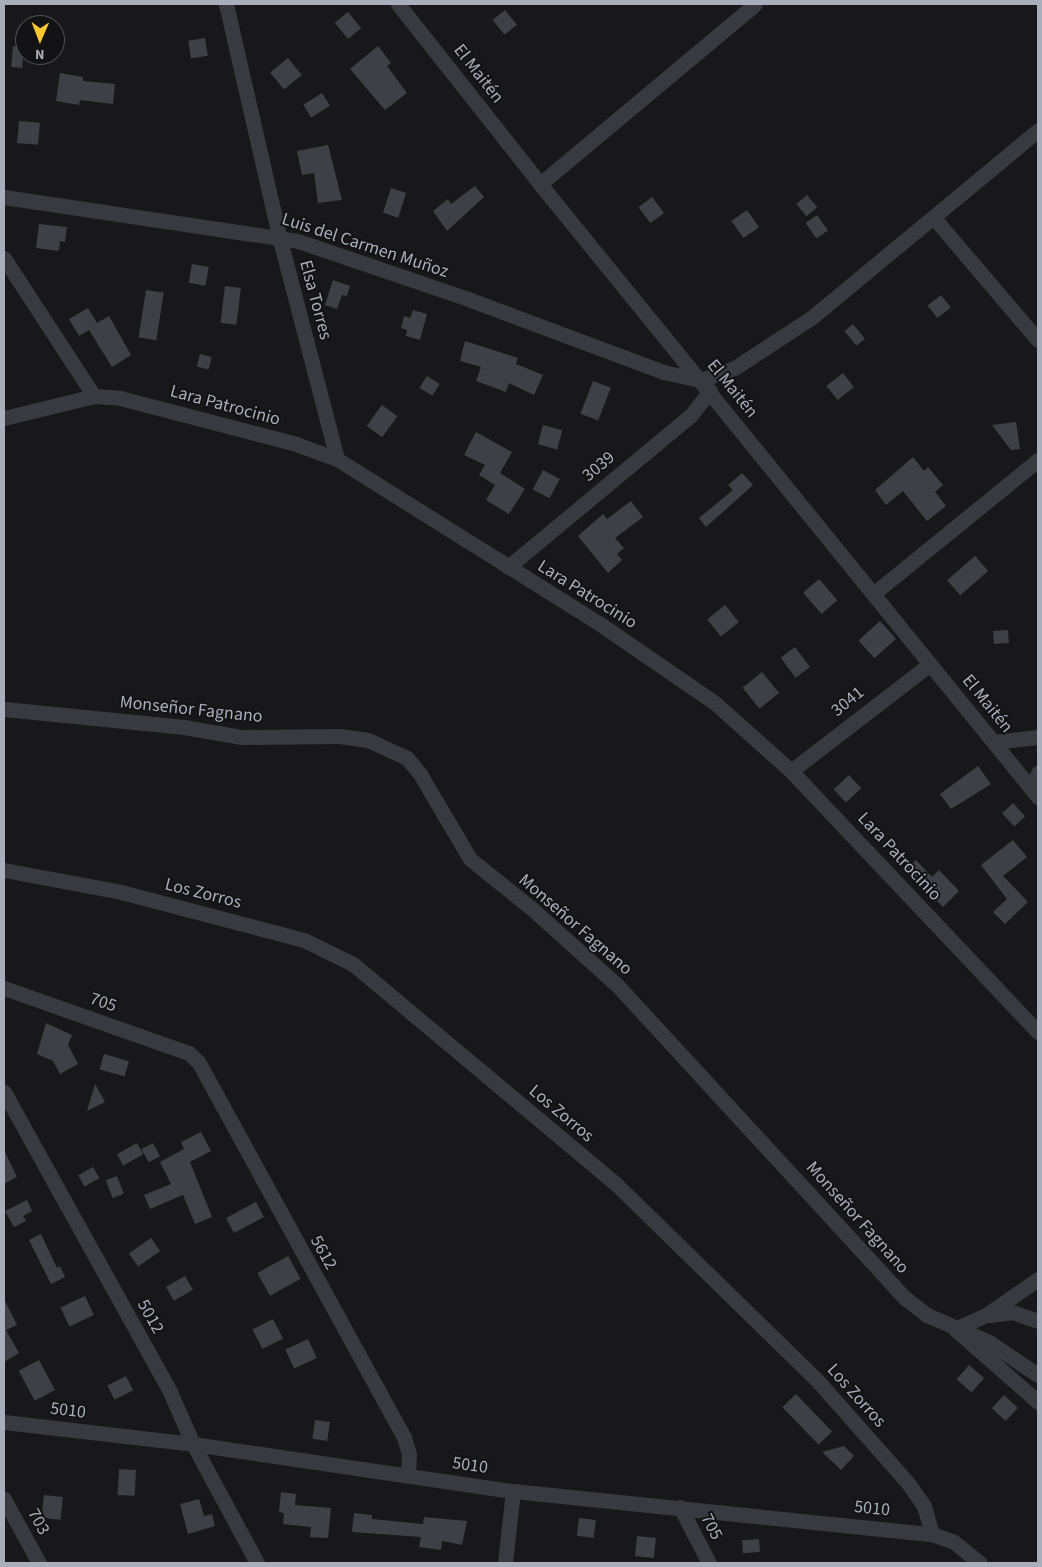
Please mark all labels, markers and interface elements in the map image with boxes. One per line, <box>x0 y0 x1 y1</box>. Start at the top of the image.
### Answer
north arrow <box>15 15 65 65</box>
street label: El Maitén <box>448 40 508 108</box>
text: N <box>35 44 45 64</box>
street label: Luis del Carmen Muñoz <box>279 209 451 283</box>
street label: Elsa Torres <box>294 258 336 342</box>
street label: El Maitén <box>702 355 762 423</box>
street label: Lara Patrocinio <box>168 381 282 431</box>
street label: 3039 <box>578 447 620 487</box>
street label: Lara Patrocinio <box>533 556 641 634</box>
street label: El Maitén <box>957 670 1017 738</box>
street label: 3041 <box>827 682 869 722</box>
street label: Monseñor Fagnano <box>118 692 264 728</box>
street label: Lara Patrocinio <box>853 808 945 906</box>
street label: Monseñor Fagnano <box>514 870 636 980</box>
street label: Los Zorros <box>163 874 243 914</box>
street label: 705 <box>87 988 119 1018</box>
street label: Los Zorros <box>524 1081 598 1147</box>
street label: Monseñor Fagnano <box>801 1157 913 1279</box>
street label: 5612 <box>305 1232 341 1274</box>
street label: 5012 <box>132 1296 168 1338</box>
street label: Los Zorros <box>822 1360 890 1432</box>
street label: 5010 <box>49 1398 87 1424</box>
street label: 5010 <box>451 1453 489 1479</box>
street label: 5010 <box>853 1496 891 1522</box>
street label: 703 <box>22 1505 54 1539</box>
street label: 705 <box>695 1510 727 1544</box>

